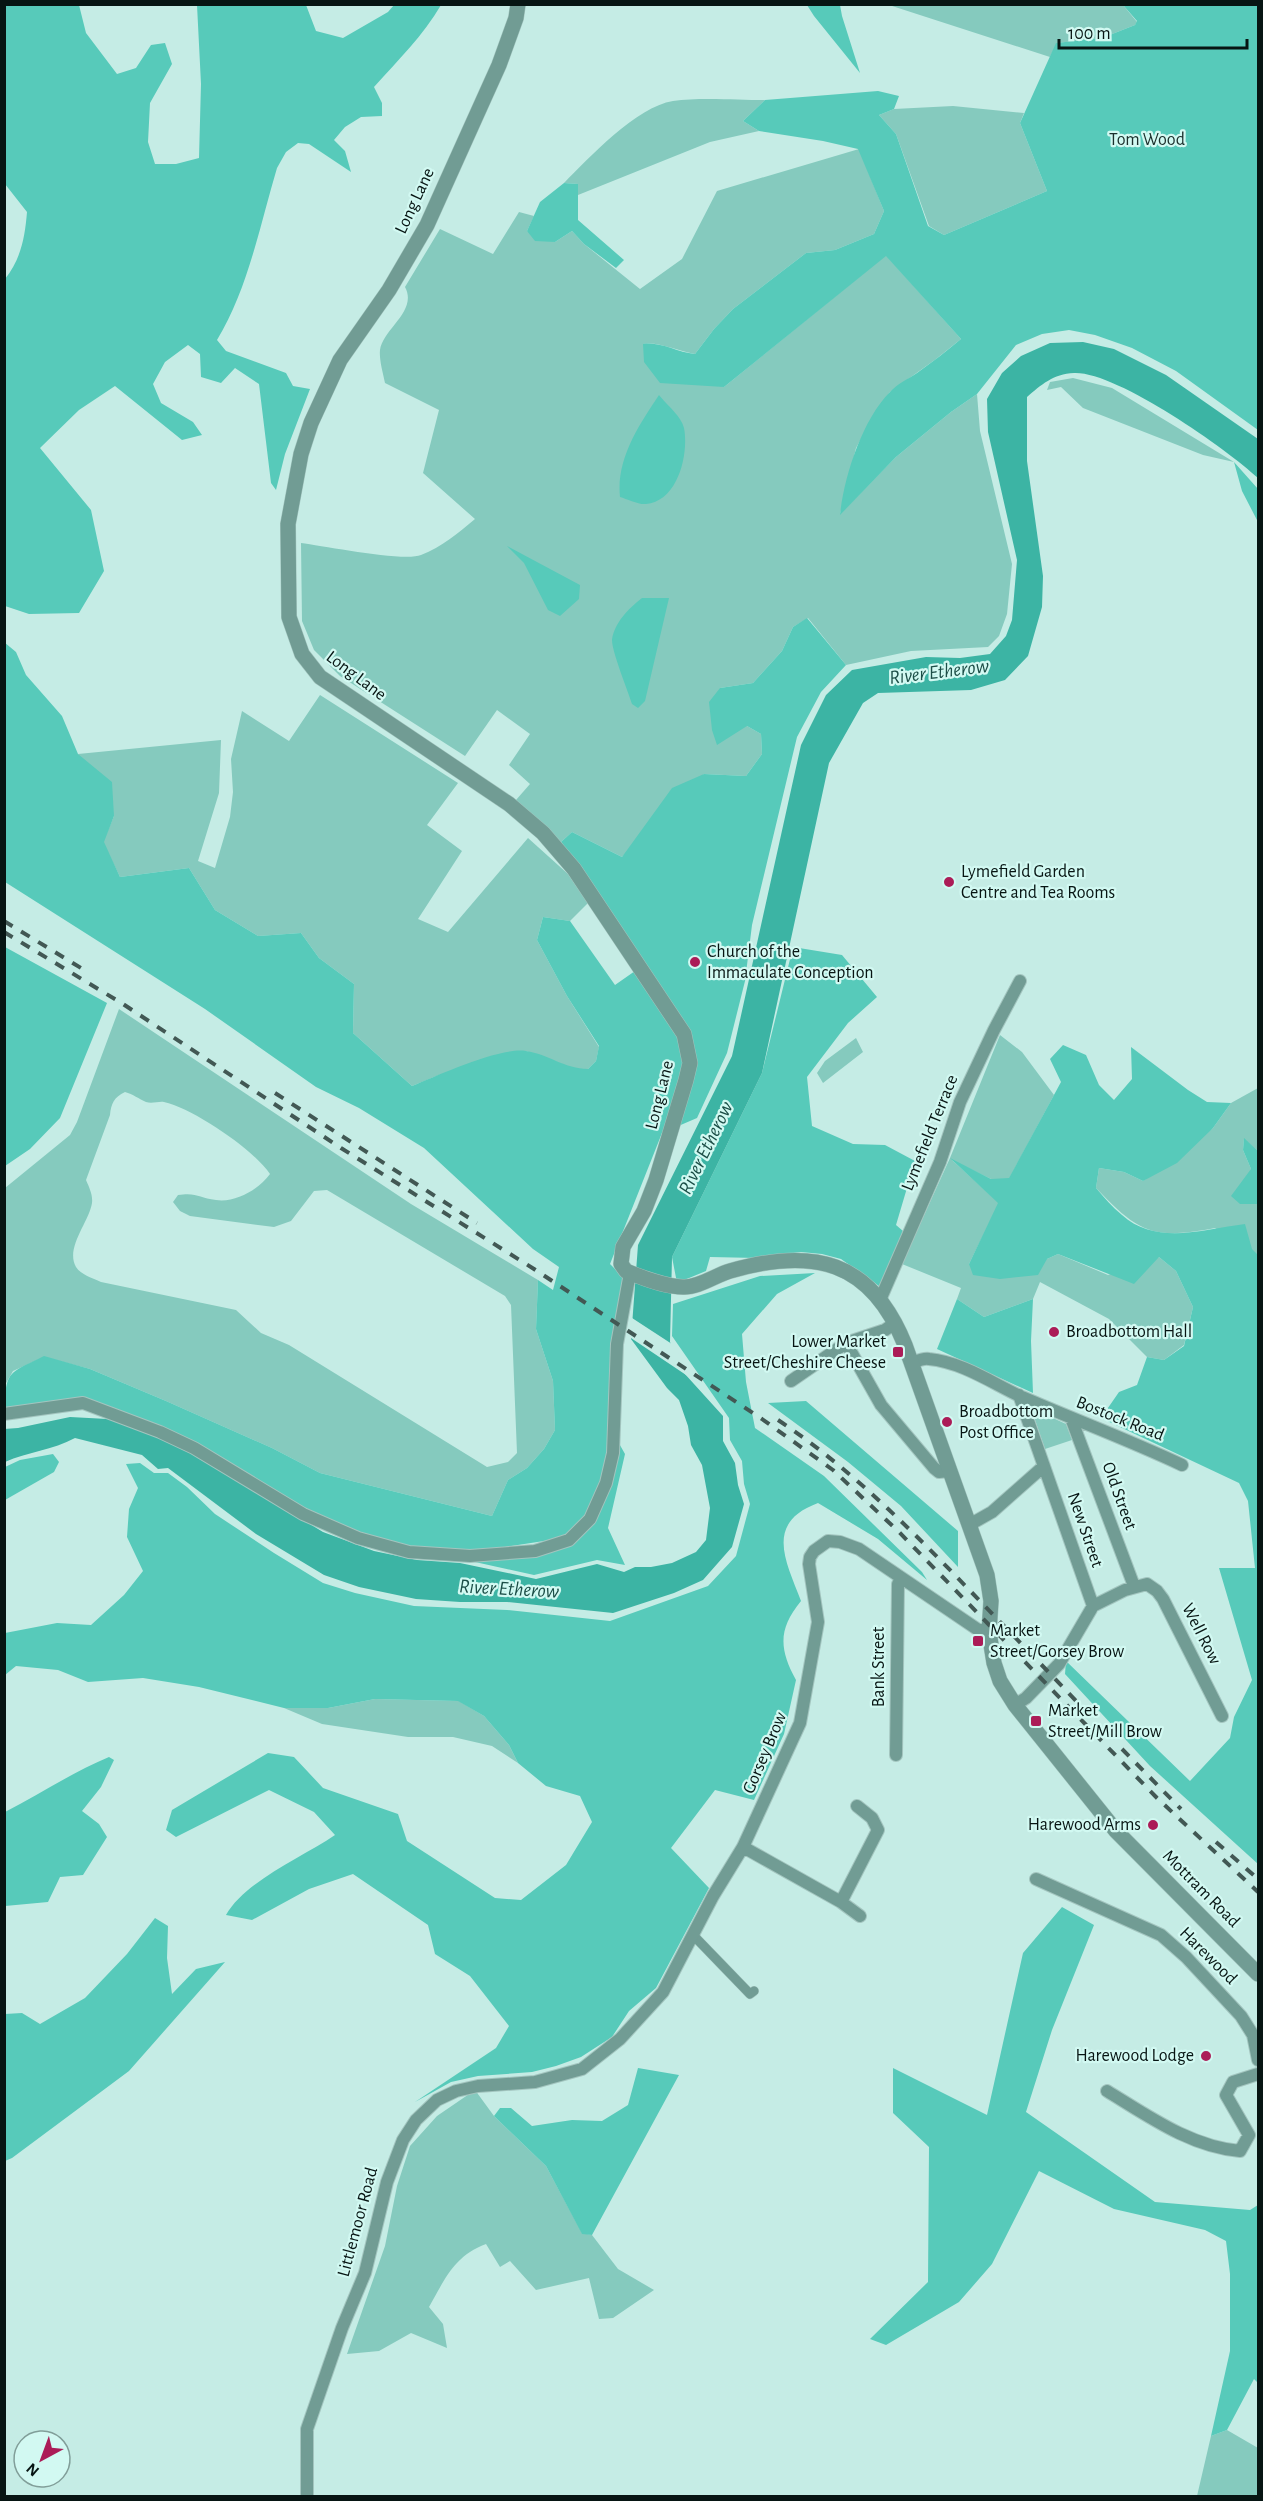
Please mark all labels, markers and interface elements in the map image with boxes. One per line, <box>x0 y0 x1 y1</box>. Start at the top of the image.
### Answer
scale bar <box>1059 12 1246 50</box>
text: 100 m <box>1068 25 1111 43</box>
park label: Tom Wood <box>1109 131 1185 149</box>
street label: Long Lane <box>392 165 438 237</box>
street label: Long Lane <box>323 648 389 704</box>
water label: River Etherow <box>888 656 990 688</box>
place label: Lymefield Garden Centre and Tea Rooms <box>961 863 1115 902</box>
marker: Lymefield Garden Centre and Tea Rooms <box>942 875 956 889</box>
place label: Church of the Immaculate Conception <box>707 943 874 982</box>
marker: Church of the Immaculate Conception <box>688 955 702 969</box>
street label: Long Lane <box>643 1059 677 1131</box>
street label: Lymefield Terrace <box>899 1072 961 1194</box>
water label: River Etherow <box>675 1098 737 1197</box>
place label: Broadbottom Hall <box>1066 1323 1192 1341</box>
marker: Broadbottom Hall <box>1047 1325 1061 1339</box>
place label: Lower Market Street/Cheshire Cheese <box>724 1333 886 1372</box>
marker: Lower Market Street/Cheshire Cheese <box>891 1345 905 1359</box>
street label: Bostock Road <box>1073 1393 1167 1445</box>
place label: Broadbottom Post Office <box>959 1403 1053 1442</box>
marker: Broadbottom Post Office <box>940 1415 954 1429</box>
street label: Old Street <box>1098 1460 1140 1532</box>
street label: New Street <box>1064 1490 1106 1570</box>
water label: River Etherow <box>458 1576 560 1602</box>
street label: Well Row <box>1178 1601 1224 1667</box>
place label: Market Street/Gorsey Brow <box>990 1622 1124 1661</box>
street label: Bank Street <box>870 1626 888 1707</box>
marker: Market Street/Gorsey Brow <box>971 1634 985 1648</box>
place label: Market Street/Mill Brow <box>1048 1702 1162 1741</box>
street label: Gorsey Brow <box>740 1710 790 1796</box>
marker: Market Street/Mill Brow <box>1029 1714 1043 1728</box>
place label: Harewood Arms <box>1028 1816 1141 1834</box>
marker: Harewood Arms <box>1146 1818 1160 1832</box>
street label: Mottram Road <box>1159 1847 1243 1931</box>
street label: Harewood <box>1176 1924 1240 1988</box>
place label: Harewood Lodge <box>1076 2047 1194 2065</box>
marker: Harewood Lodge <box>1199 2049 1213 2063</box>
street label: Littlemoor Road <box>335 2165 381 2279</box>
north arrow <box>12 2429 72 2489</box>
text: N <box>23 2460 42 2479</box>

